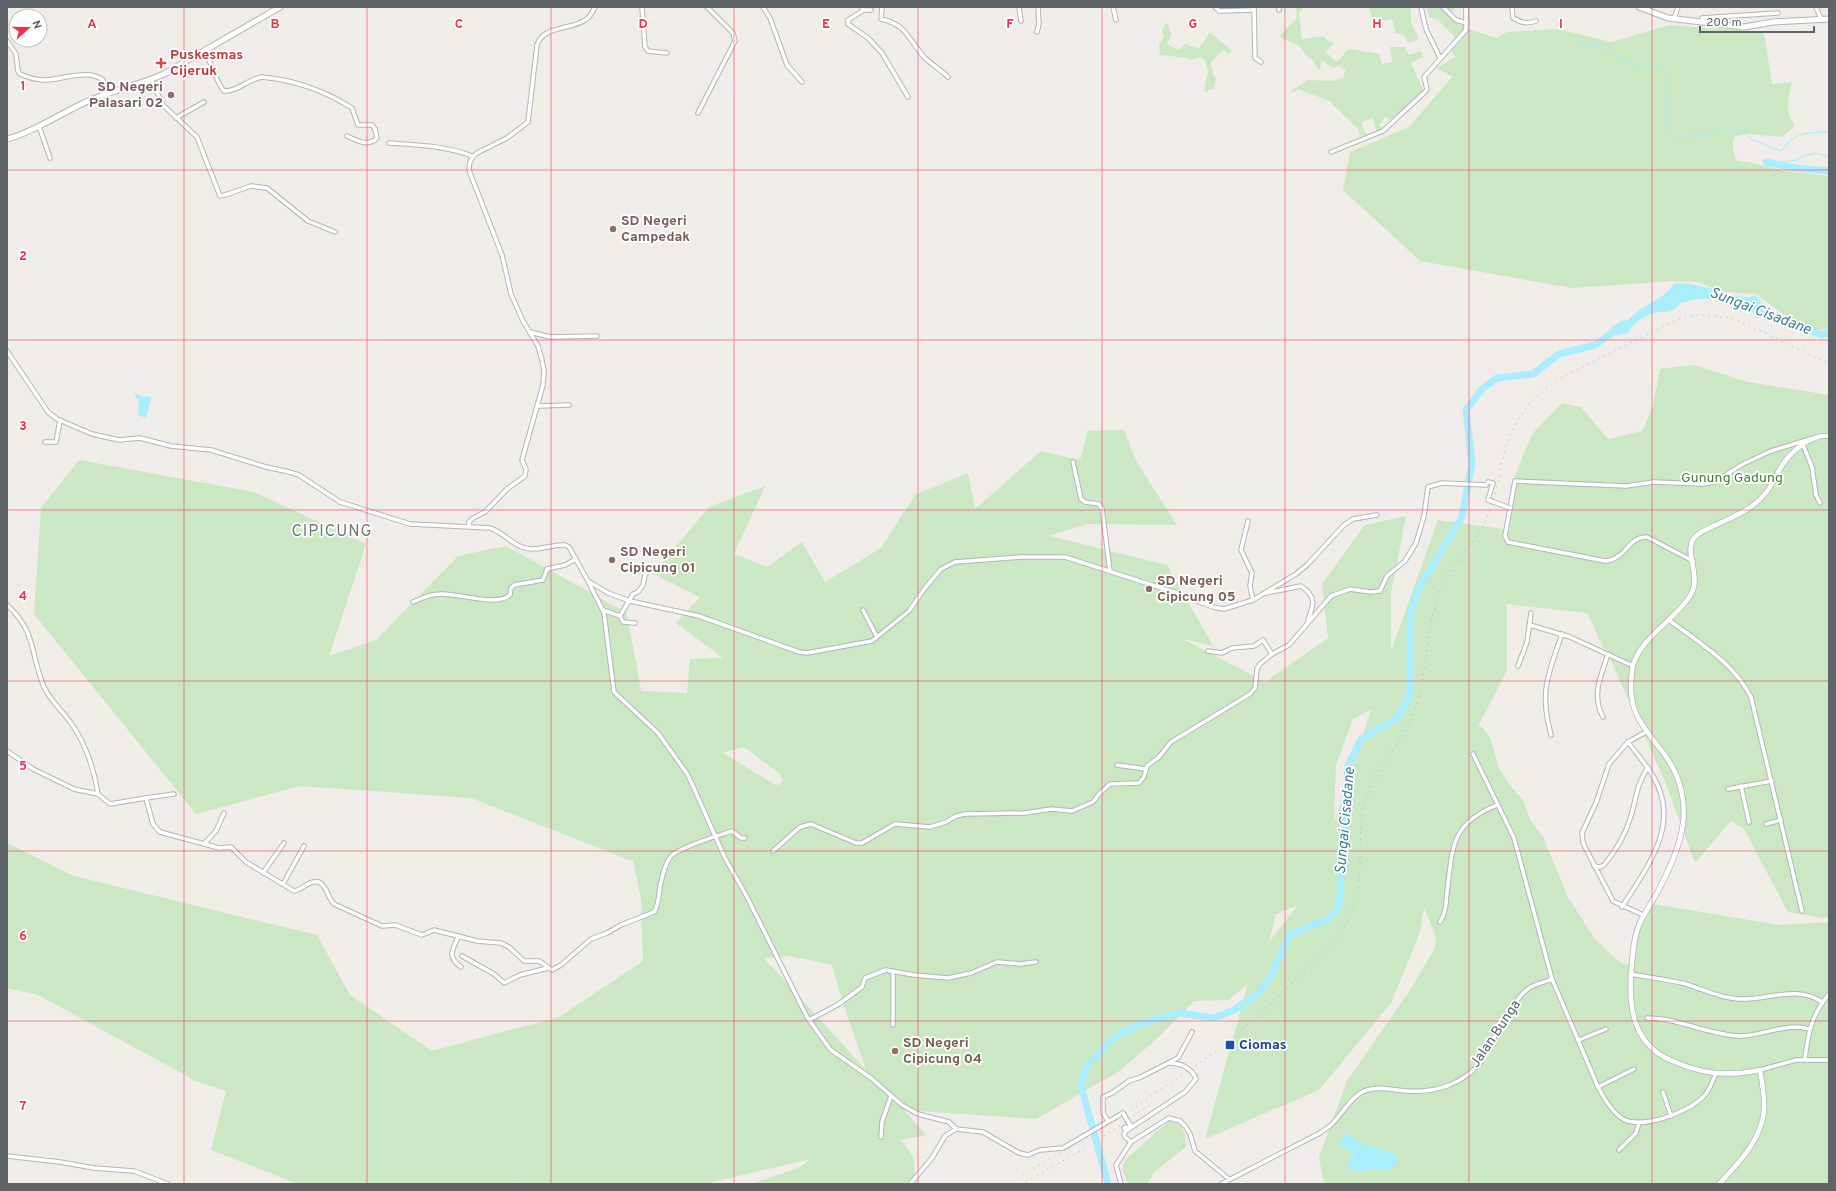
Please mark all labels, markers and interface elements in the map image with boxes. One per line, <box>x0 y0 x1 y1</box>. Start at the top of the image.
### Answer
north arrow <box>8 8 48 48</box>
scale bar <box>1700 8 1814 34</box>
text: 200 m <box>1706 15 1742 31</box>
text: A <box>87 17 97 33</box>
text: B <box>271 17 280 33</box>
text: C <box>455 17 463 33</box>
text: D <box>638 17 648 33</box>
text: E <box>822 17 830 33</box>
text: F <box>1006 17 1014 33</box>
text: G <box>1189 17 1198 33</box>
text: H <box>1372 17 1382 33</box>
text: I <box>1559 17 1563 33</box>
text: N <box>28 19 44 31</box>
place label: Puskesmas Cijeruk <box>170 47 243 80</box>
marker: Puskesmas Cijeruk <box>155 57 167 69</box>
text: 1 <box>20 79 26 95</box>
place label: SD Negeri Palasari 02 <box>89 79 163 112</box>
marker: SD Negeri Palasari 02 <box>166 90 176 100</box>
place label: SD Negeri Campedak <box>621 213 690 246</box>
marker: SD Negeri Campedak <box>608 224 618 234</box>
text: 2 <box>19 249 27 265</box>
water label: Sungai Cisadane <box>1706 284 1814 340</box>
text: 3 <box>19 419 27 435</box>
park label: Gunung Gadung <box>1681 470 1783 487</box>
district label: CIPICUNG <box>292 522 373 542</box>
place label: SD Negeri Cipicung 01 <box>620 544 696 577</box>
marker: SD Negeri Cipicung 01 <box>607 555 617 565</box>
place label: SD Negeri Cipicung 05 <box>1157 573 1235 606</box>
marker: SD Negeri Cipicung 05 <box>1144 584 1154 594</box>
text: 4 <box>19 589 27 605</box>
text: 5 <box>19 759 27 775</box>
water label: Sungai Cisadane <box>1332 766 1360 875</box>
text: 6 <box>19 929 27 945</box>
street label: Jalan Bunga <box>1467 997 1525 1071</box>
place label: SD Negeri Cipicung 04 <box>903 1035 982 1068</box>
place label: Ciomas <box>1239 1037 1287 1054</box>
marker: Ciomas <box>1224 1039 1236 1051</box>
marker: SD Negeri Cipicung 04 <box>890 1046 900 1056</box>
text: 7 <box>20 1099 27 1115</box>

